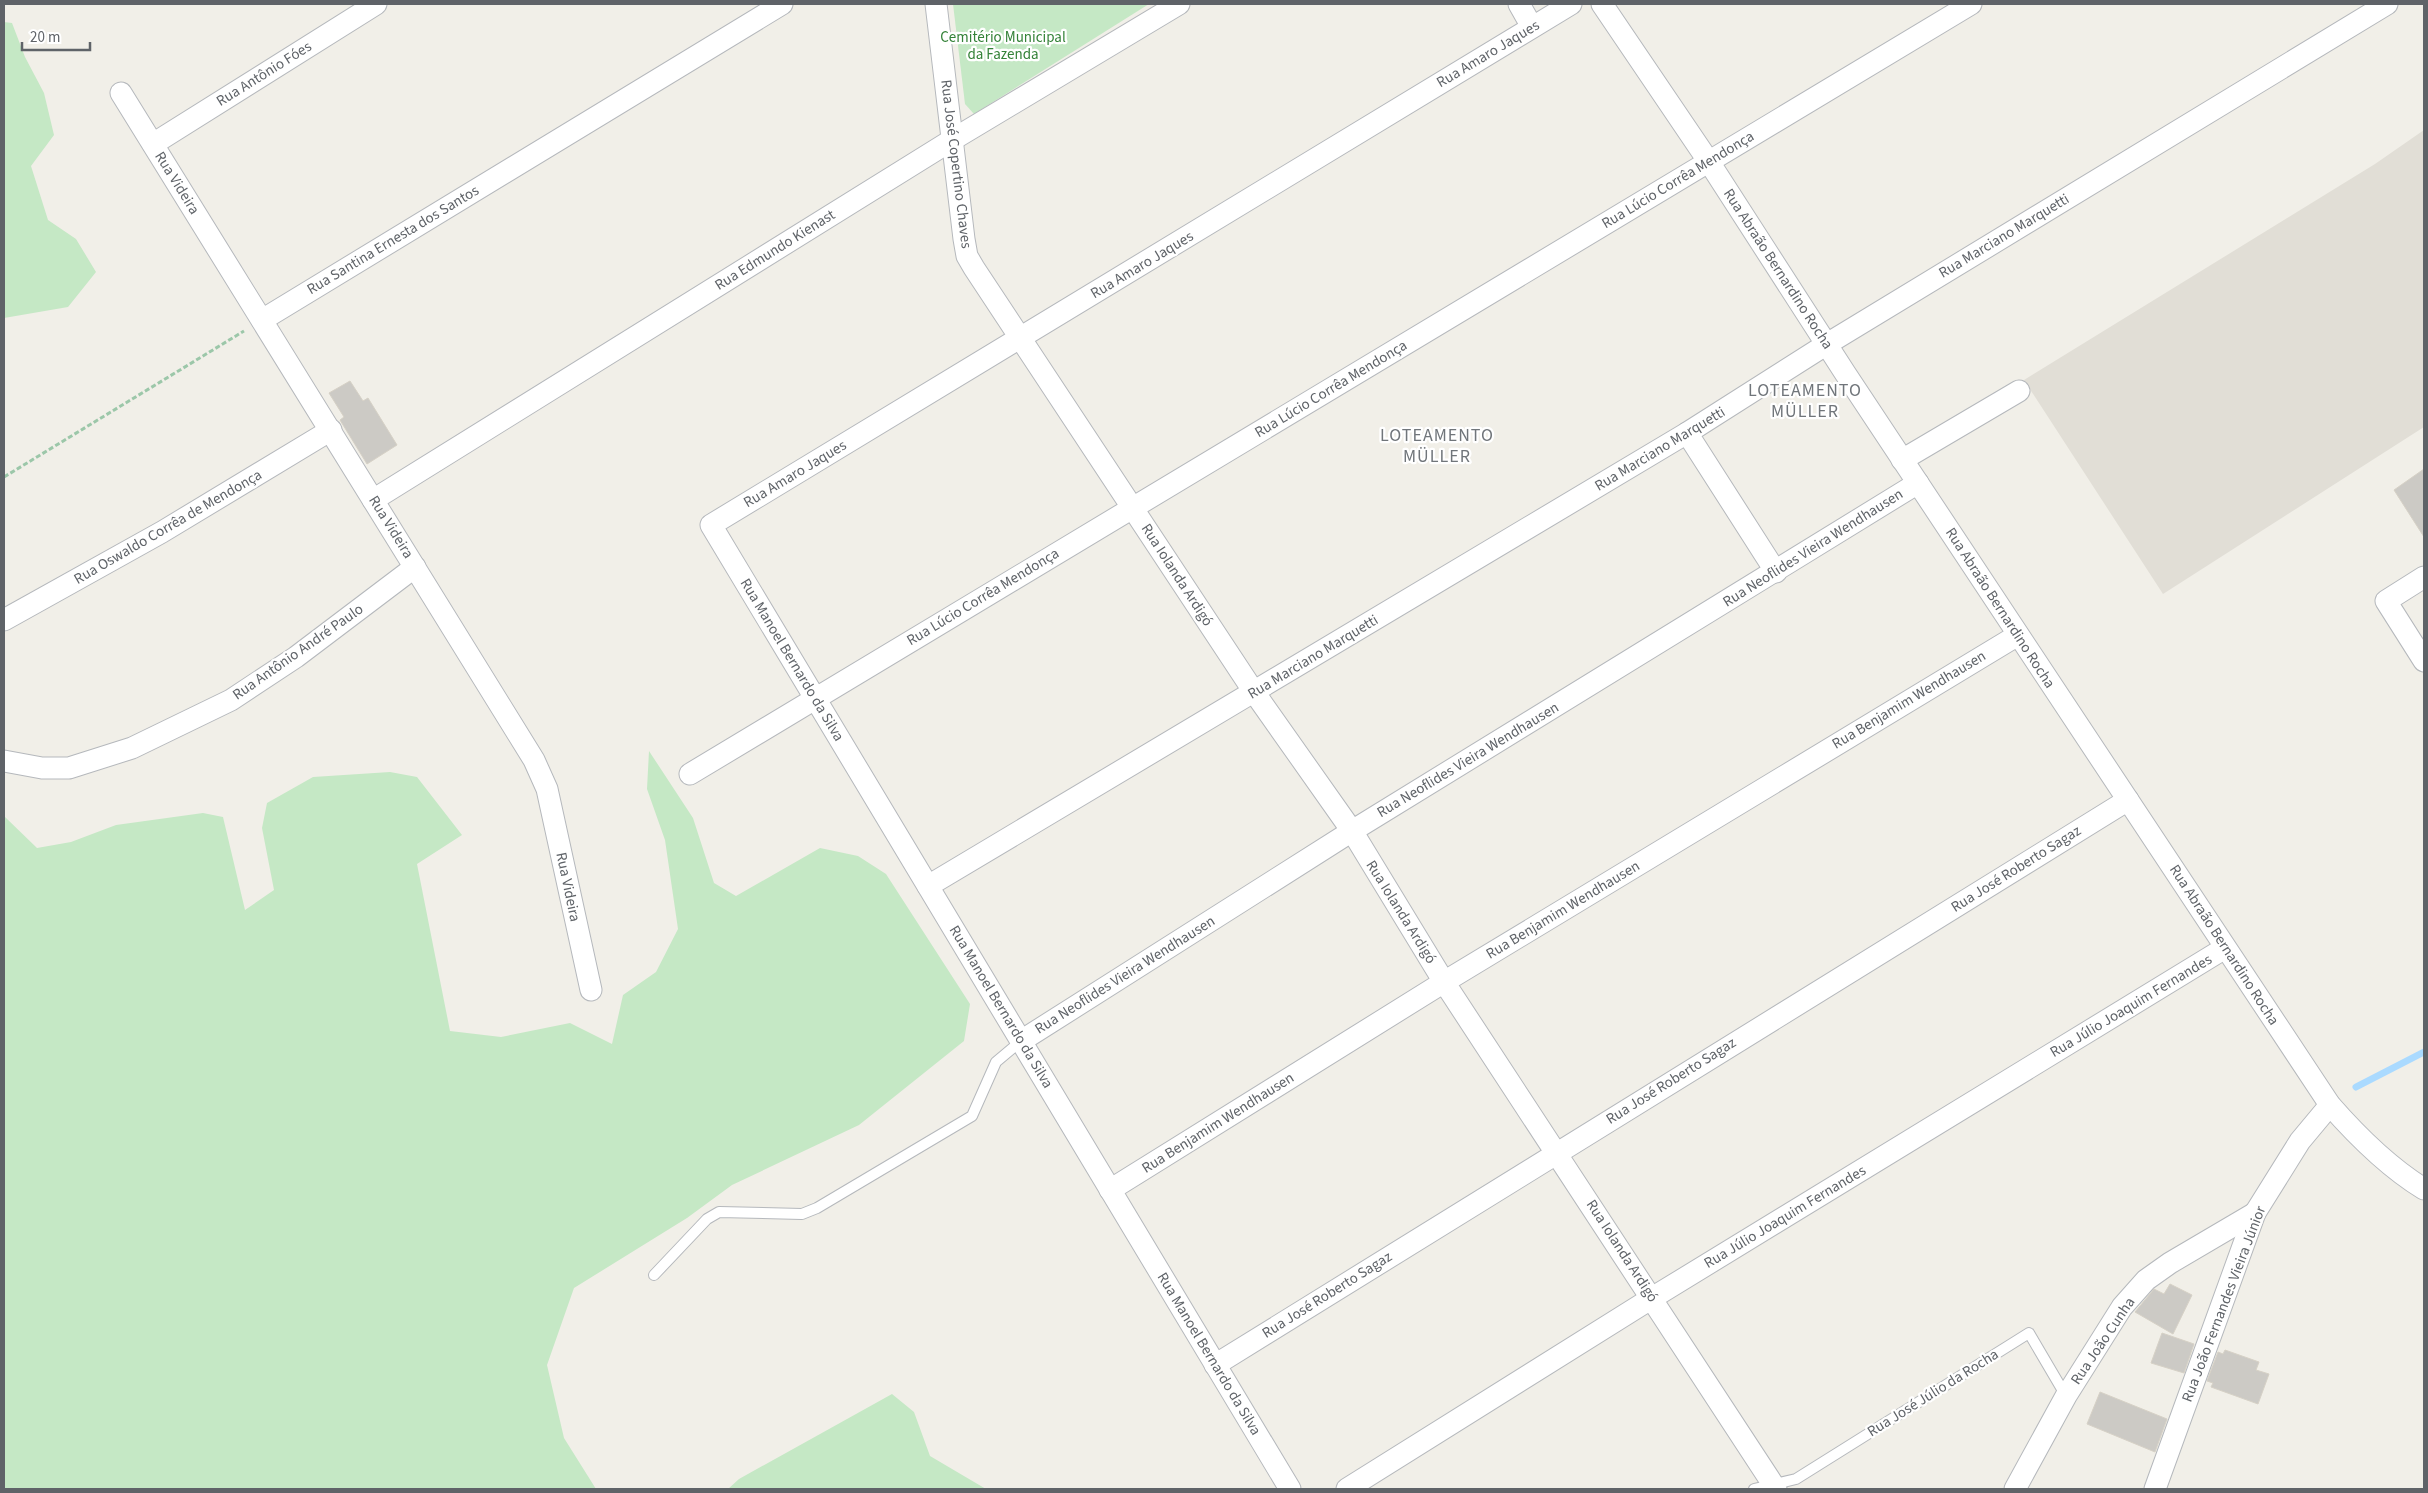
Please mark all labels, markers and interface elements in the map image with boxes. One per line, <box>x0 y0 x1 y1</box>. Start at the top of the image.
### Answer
street label: Rua Amaro Jaques <box>1433 15 1543 93</box>
scale bar <box>22 20 90 52</box>
text: 20 m <box>30 27 60 48</box>
park label: Cemitério Municipal da Fazenda <box>940 27 1066 65</box>
street label: Rua Antônio Fóes <box>212 36 316 112</box>
street label: Rua José Copertino Chaves <box>935 78 977 250</box>
street label: Rua Lúcio Corrêa Mendonça <box>1598 126 1758 234</box>
street label: Rua Videira <box>149 148 205 218</box>
street label: Rua Santina Ernesta dos Santos <box>303 180 483 300</box>
street label: Rua Abraão Bernardino Rocha <box>1718 185 1838 353</box>
street label: Rua Marciano Marquetti <box>1935 189 2073 283</box>
street label: Rua Edmundo Kienast <box>711 204 839 296</box>
street label: Rua Amaro Jaques <box>1087 226 1197 304</box>
street label: Rua Lúcio Corrêa Mendonça <box>1251 335 1411 443</box>
district label: LOTEAMENTO MÜLLER <box>1748 378 1862 424</box>
street label: Rua Marciano Marquetti <box>1591 402 1729 496</box>
district label: LOTEAMENTO MÜLLER <box>1380 423 1494 469</box>
street label: Rua Amaro Jaques <box>740 435 850 513</box>
street label: Rua Oswaldo Corrêa de Mendonça <box>70 464 266 590</box>
street label: Rua Neoflides Vieira Wendhausen <box>1719 484 1907 612</box>
street label: Rua Videira <box>363 492 419 562</box>
street label: Rua Iolanda Ardigó <box>1136 520 1218 630</box>
street label: Rua Abraão Bernardino Rocha <box>1940 524 2060 692</box>
street label: Rua Lúcio Corrêa Mendonça <box>903 543 1063 651</box>
street label: Rua Manoel Bernardo da Silva <box>735 575 849 745</box>
street label: Rua Antônio André Paulo <box>228 599 368 705</box>
street label: Rua Marciano Marquetti <box>1244 610 1382 704</box>
street label: Rua Benjamim Wendhausen <box>1828 646 1990 754</box>
street label: Rua Neoflides Vieira Wendhausen <box>1373 697 1563 823</box>
street label: Rua José Roberto Sagaz <box>1947 820 2085 918</box>
street label: Rua Videira <box>550 850 586 924</box>
street label: Rua Iolanda Ardigó <box>1361 856 1441 968</box>
street label: Rua Benjamim Wendhausen <box>1482 856 1644 964</box>
street label: Rua Abraão Bernardino Rocha <box>2164 861 2284 1029</box>
street label: Rua Neoflides Vieira Wendhausen <box>1031 911 1219 1039</box>
street label: Rua Manoel Bernardo da Silva <box>944 922 1058 1092</box>
street label: Rua Júlio Joaquim Fernandes <box>2046 949 2216 1063</box>
street label: Rua José Roberto Sagaz <box>1602 1032 1740 1130</box>
street label: Rua Benjamim Wendhausen <box>1138 1067 1298 1179</box>
street label: Rua Júlio Joaquim Fernandes <box>1700 1160 1870 1274</box>
street label: Rua Iolanda Ardigó <box>1581 1196 1663 1306</box>
street label: Rua João Fernandes Vieira Júnior <box>2177 1202 2271 1405</box>
street label: Rua José Roberto Sagaz <box>1258 1246 1396 1344</box>
street label: Rua Manoel Bernardo da Silva <box>1152 1269 1266 1439</box>
street label: Rua João Cunha <box>2066 1293 2140 1389</box>
street label: Rua José Júlio da Rocha <box>1863 1344 2003 1442</box>

